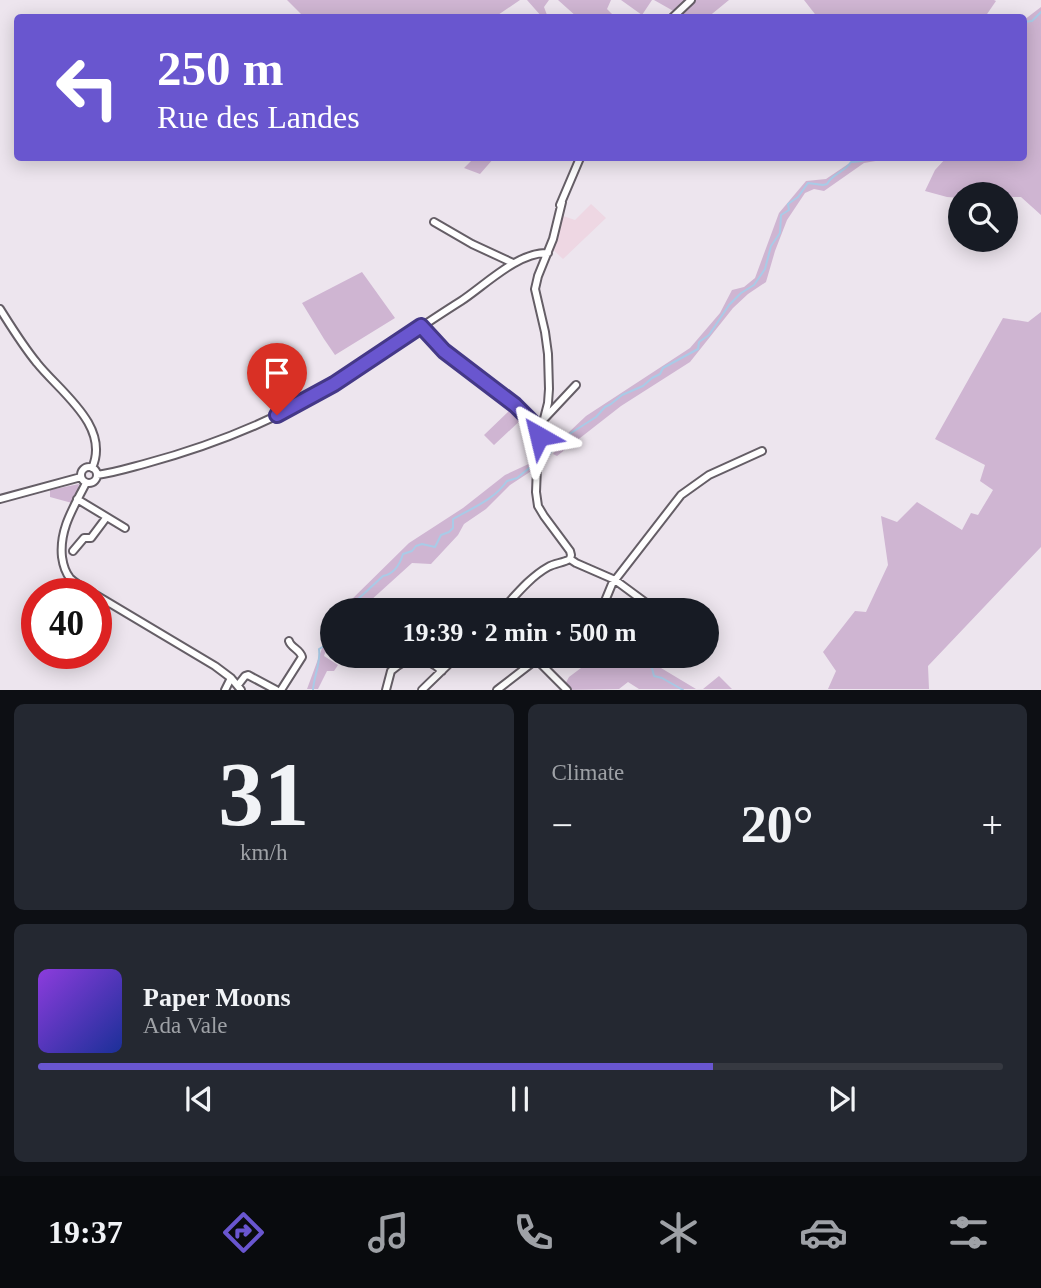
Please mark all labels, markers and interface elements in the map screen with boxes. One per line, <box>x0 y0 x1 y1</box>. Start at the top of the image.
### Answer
text: 250 m <box>157 41 284 96</box>
icon: left <box>42 42 133 133</box>
text: Rue des Landes <box>157 99 360 135</box>
map controls <box>948 182 1018 252</box>
button: search <box>948 182 1018 252</box>
pin <box>247 343 307 415</box>
icon: arrive <box>258 354 296 392</box>
position arrow <box>502 399 576 473</box>
speed limit sign: 40 <box>21 578 112 669</box>
text: 19:39 · 2 min · 500 m <box>403 618 637 647</box>
text: 31 <box>218 744 309 845</box>
text: Climate <box>552 760 624 785</box>
text: 20° <box>741 796 814 853</box>
text: − <box>552 804 573 846</box>
text: + <box>982 804 1003 846</box>
text: km/h <box>240 840 287 865</box>
text: Paper Moons <box>143 983 291 1012</box>
text: Ada Vale <box>143 1013 228 1038</box>
icon: previous <box>180 1080 218 1118</box>
icon: pause <box>501 1080 539 1118</box>
icon: next <box>823 1080 861 1118</box>
icon: directions <box>219 1208 268 1257</box>
icon: music <box>364 1208 413 1257</box>
icon: phone <box>509 1208 558 1257</box>
icon: climate <box>654 1208 703 1257</box>
icon: car <box>799 1208 848 1257</box>
icon: filters <box>944 1208 993 1257</box>
text: 19:37 <box>48 1214 123 1250</box>

